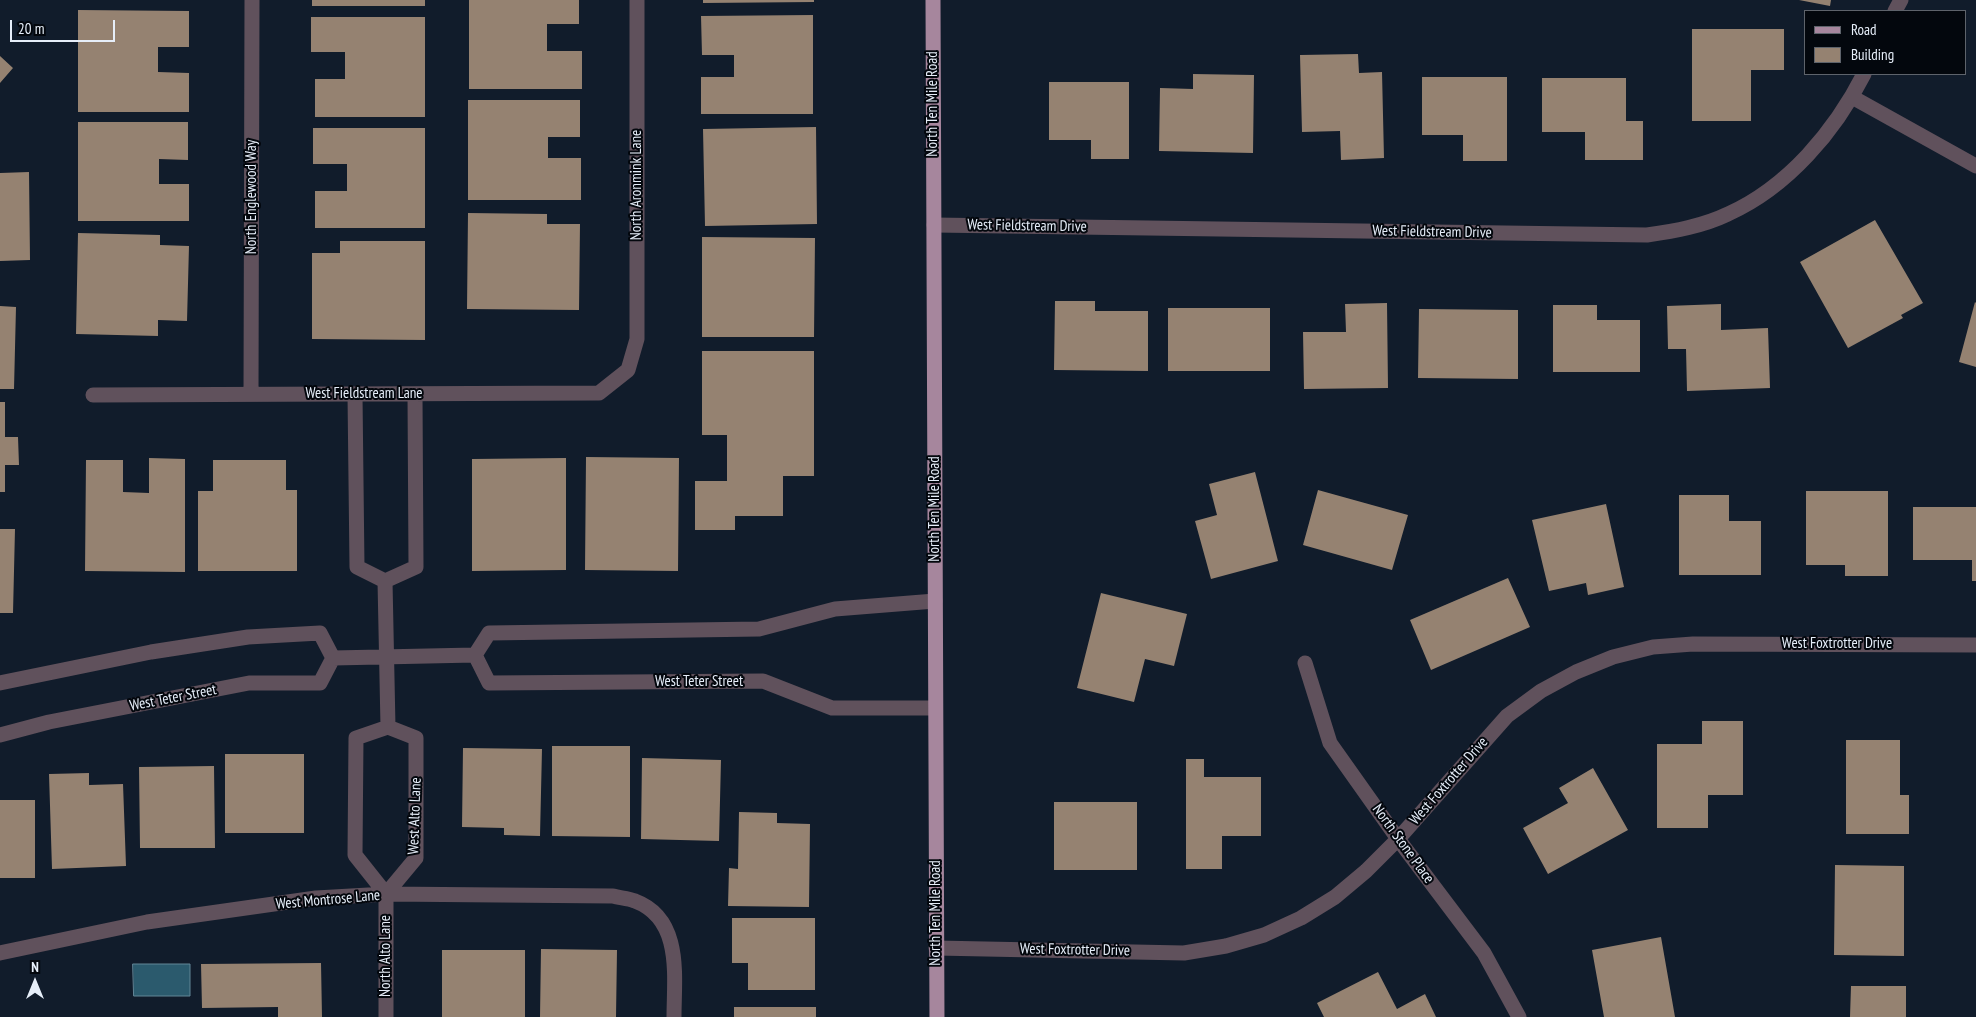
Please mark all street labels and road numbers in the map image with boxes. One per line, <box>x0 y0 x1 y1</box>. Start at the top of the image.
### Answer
street label: North Ten Mile Road <box>924 51 942 157</box>
street label: North Aronmink Lane <box>628 130 646 240</box>
street label: North Englewood Way <box>243 140 261 254</box>
street label: West Fieldstream Drive <box>967 216 1087 236</box>
street label: West Fieldstream Drive <box>1372 222 1492 242</box>
street label: West Fieldstream Lane <box>306 385 422 403</box>
street label: North Ten Mile Road <box>926 456 944 562</box>
street label: West Foxtrotter Drive <box>1782 635 1892 653</box>
street label: West Teter Street <box>655 673 743 691</box>
street label: West Teter Street <box>128 681 218 715</box>
street label: West Foxtrotter Drive <box>1406 733 1492 829</box>
street label: West Alto Lane <box>405 777 425 855</box>
street label: North Stone Place <box>1368 801 1438 887</box>
street label: North Ten Mile Road <box>927 860 945 966</box>
street label: West Montrose Lane <box>275 886 381 914</box>
street label: North Alto Lane <box>377 915 395 997</box>
street label: West Foxtrotter Drive <box>1020 940 1130 960</box>

